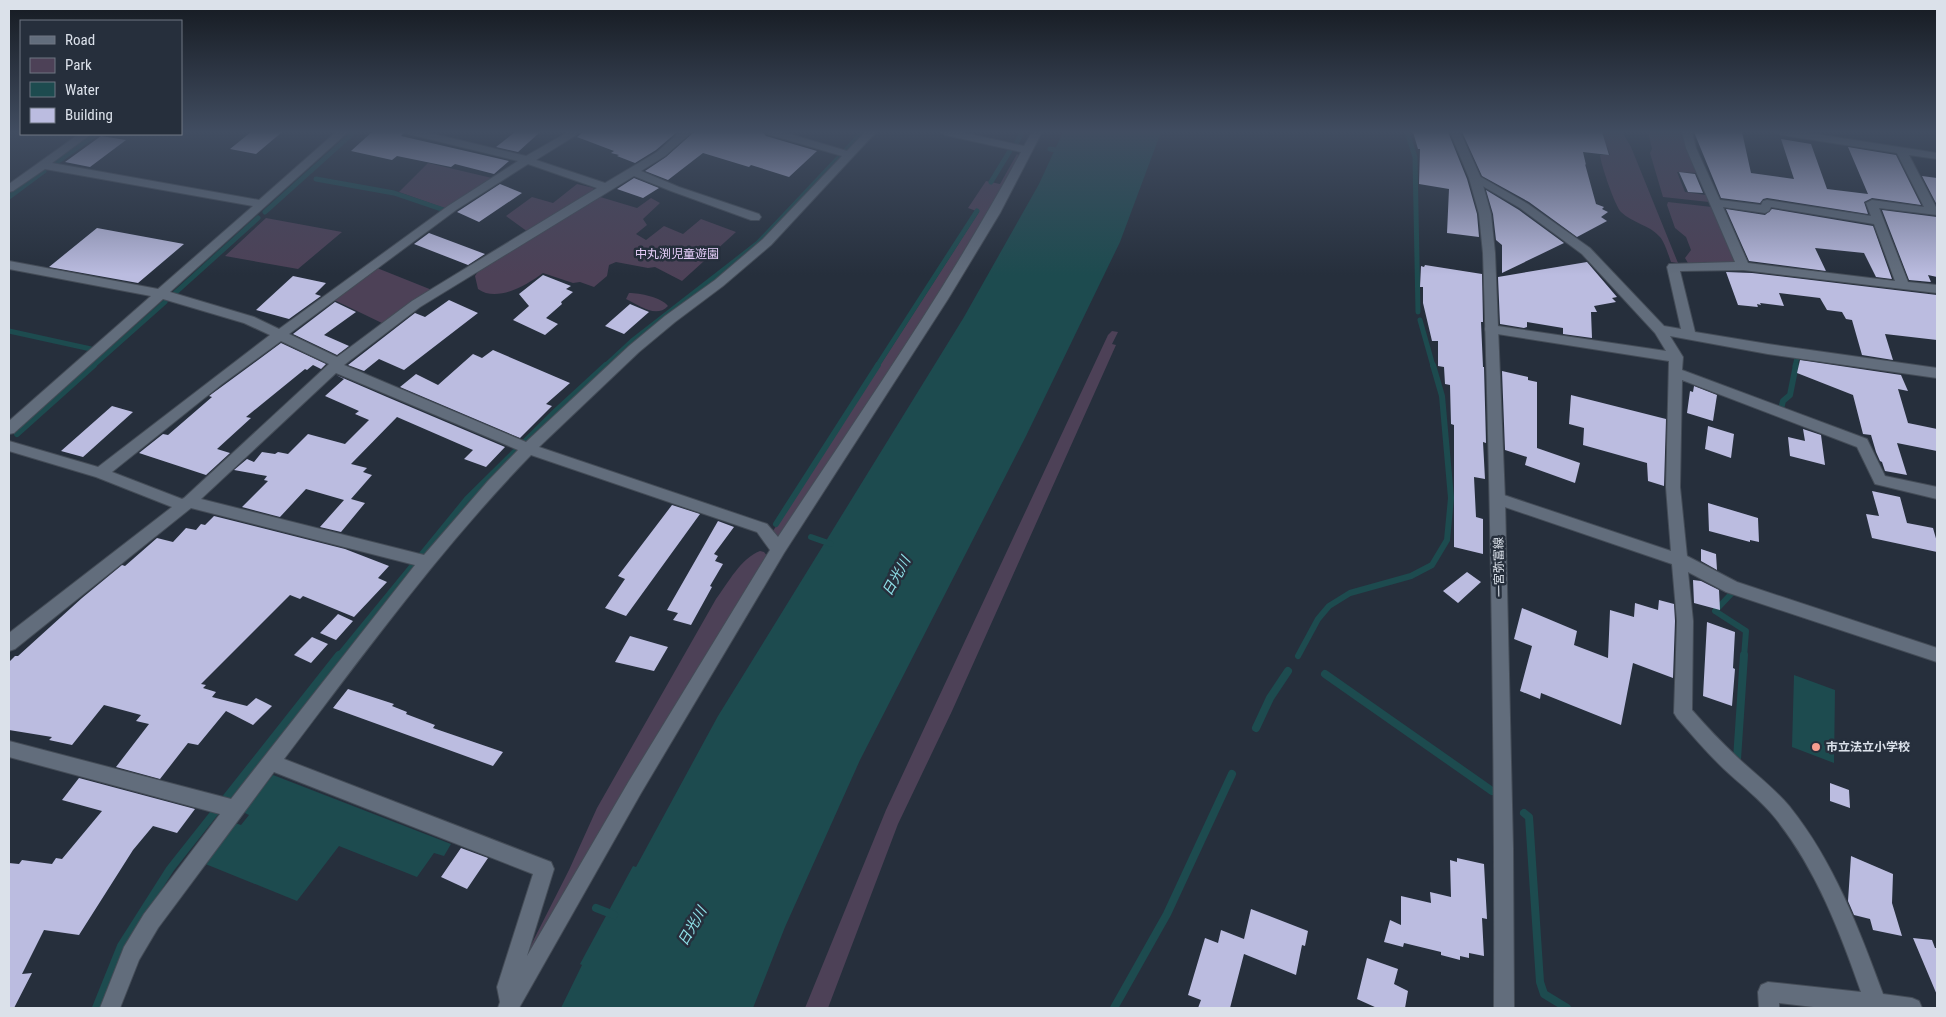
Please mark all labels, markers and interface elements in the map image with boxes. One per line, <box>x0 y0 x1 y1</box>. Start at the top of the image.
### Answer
legend <box>20 20 182 135</box>
text: Road <box>65 31 95 49</box>
text: Park <box>65 56 92 74</box>
text: Water <box>65 81 100 99</box>
text: Building <box>65 106 113 124</box>
park label: 中丸渕児童遊園 <box>635 247 719 261</box>
street label: 一宮弥富線 <box>1491 537 1507 597</box>
water label: 日光川 <box>879 552 914 598</box>
place label: 市立法立小学校 <box>1826 740 1910 754</box>
marker: 市立法立小学校 <box>1810 741 1822 753</box>
water label: 日光川 <box>675 902 710 948</box>

